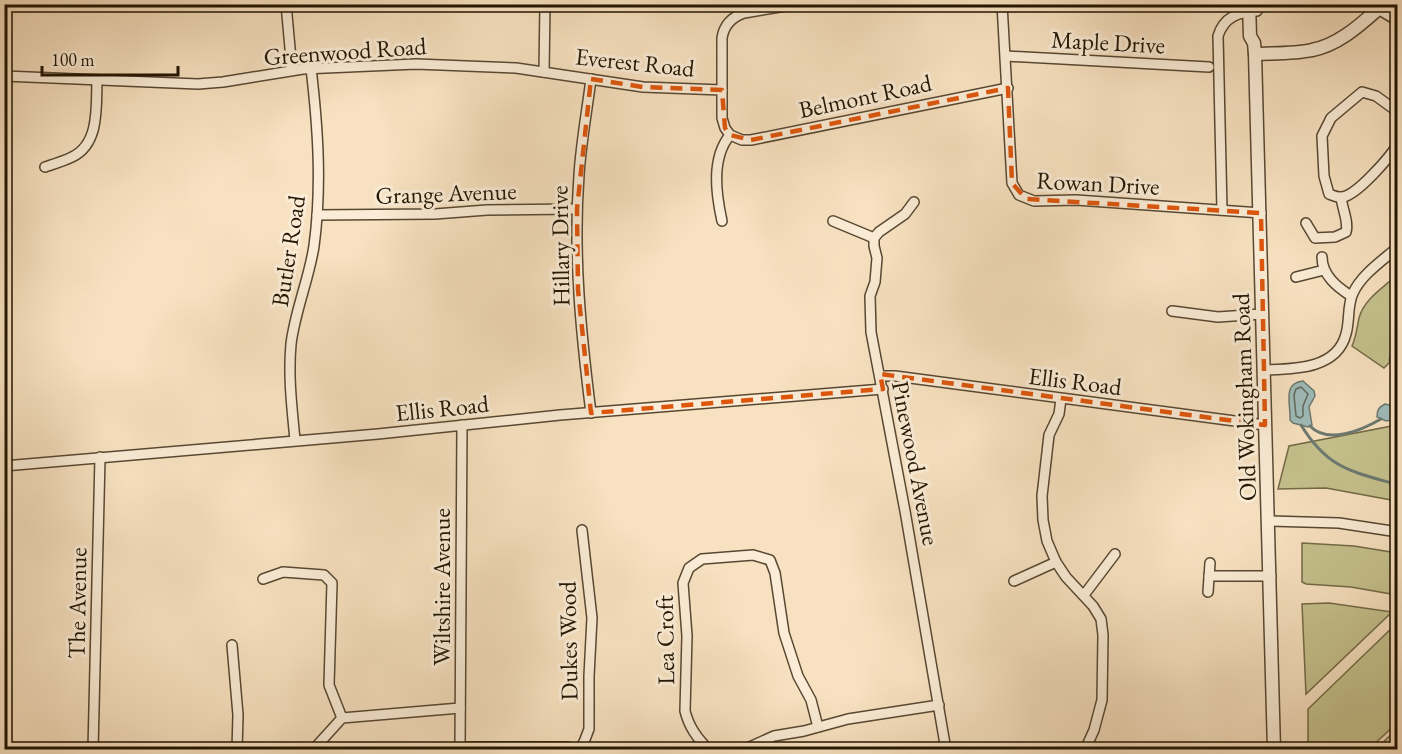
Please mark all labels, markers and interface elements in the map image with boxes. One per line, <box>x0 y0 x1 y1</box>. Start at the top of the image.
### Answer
street label: Maple Drive <box>1050 24 1166 60</box>
street label: Greenwood Road <box>263 30 428 72</box>
scale bar <box>42 39 178 77</box>
street label: Everest Road <box>574 40 697 84</box>
text: 100 m <box>51 48 95 71</box>
street label: Belmont Road <box>796 67 935 125</box>
street label: Rowan Drive <box>1036 164 1160 202</box>
street label: Grange Avenue <box>375 175 517 211</box>
street label: Hillary Drive <box>543 185 577 307</box>
street label: Butler Road <box>264 192 312 309</box>
street label: Old Wokingham Road <box>1225 292 1263 501</box>
street label: Ellis Road <box>1027 360 1124 402</box>
street label: Pinewood Avenue <box>885 378 947 548</box>
street label: Ellis Road <box>394 388 491 428</box>
street label: Wiltshire Avenue <box>426 508 457 666</box>
street label: The Avenue <box>61 547 93 659</box>
street label: Dukes Wood <box>551 580 585 701</box>
street label: Lea Croft <box>649 594 681 685</box>

